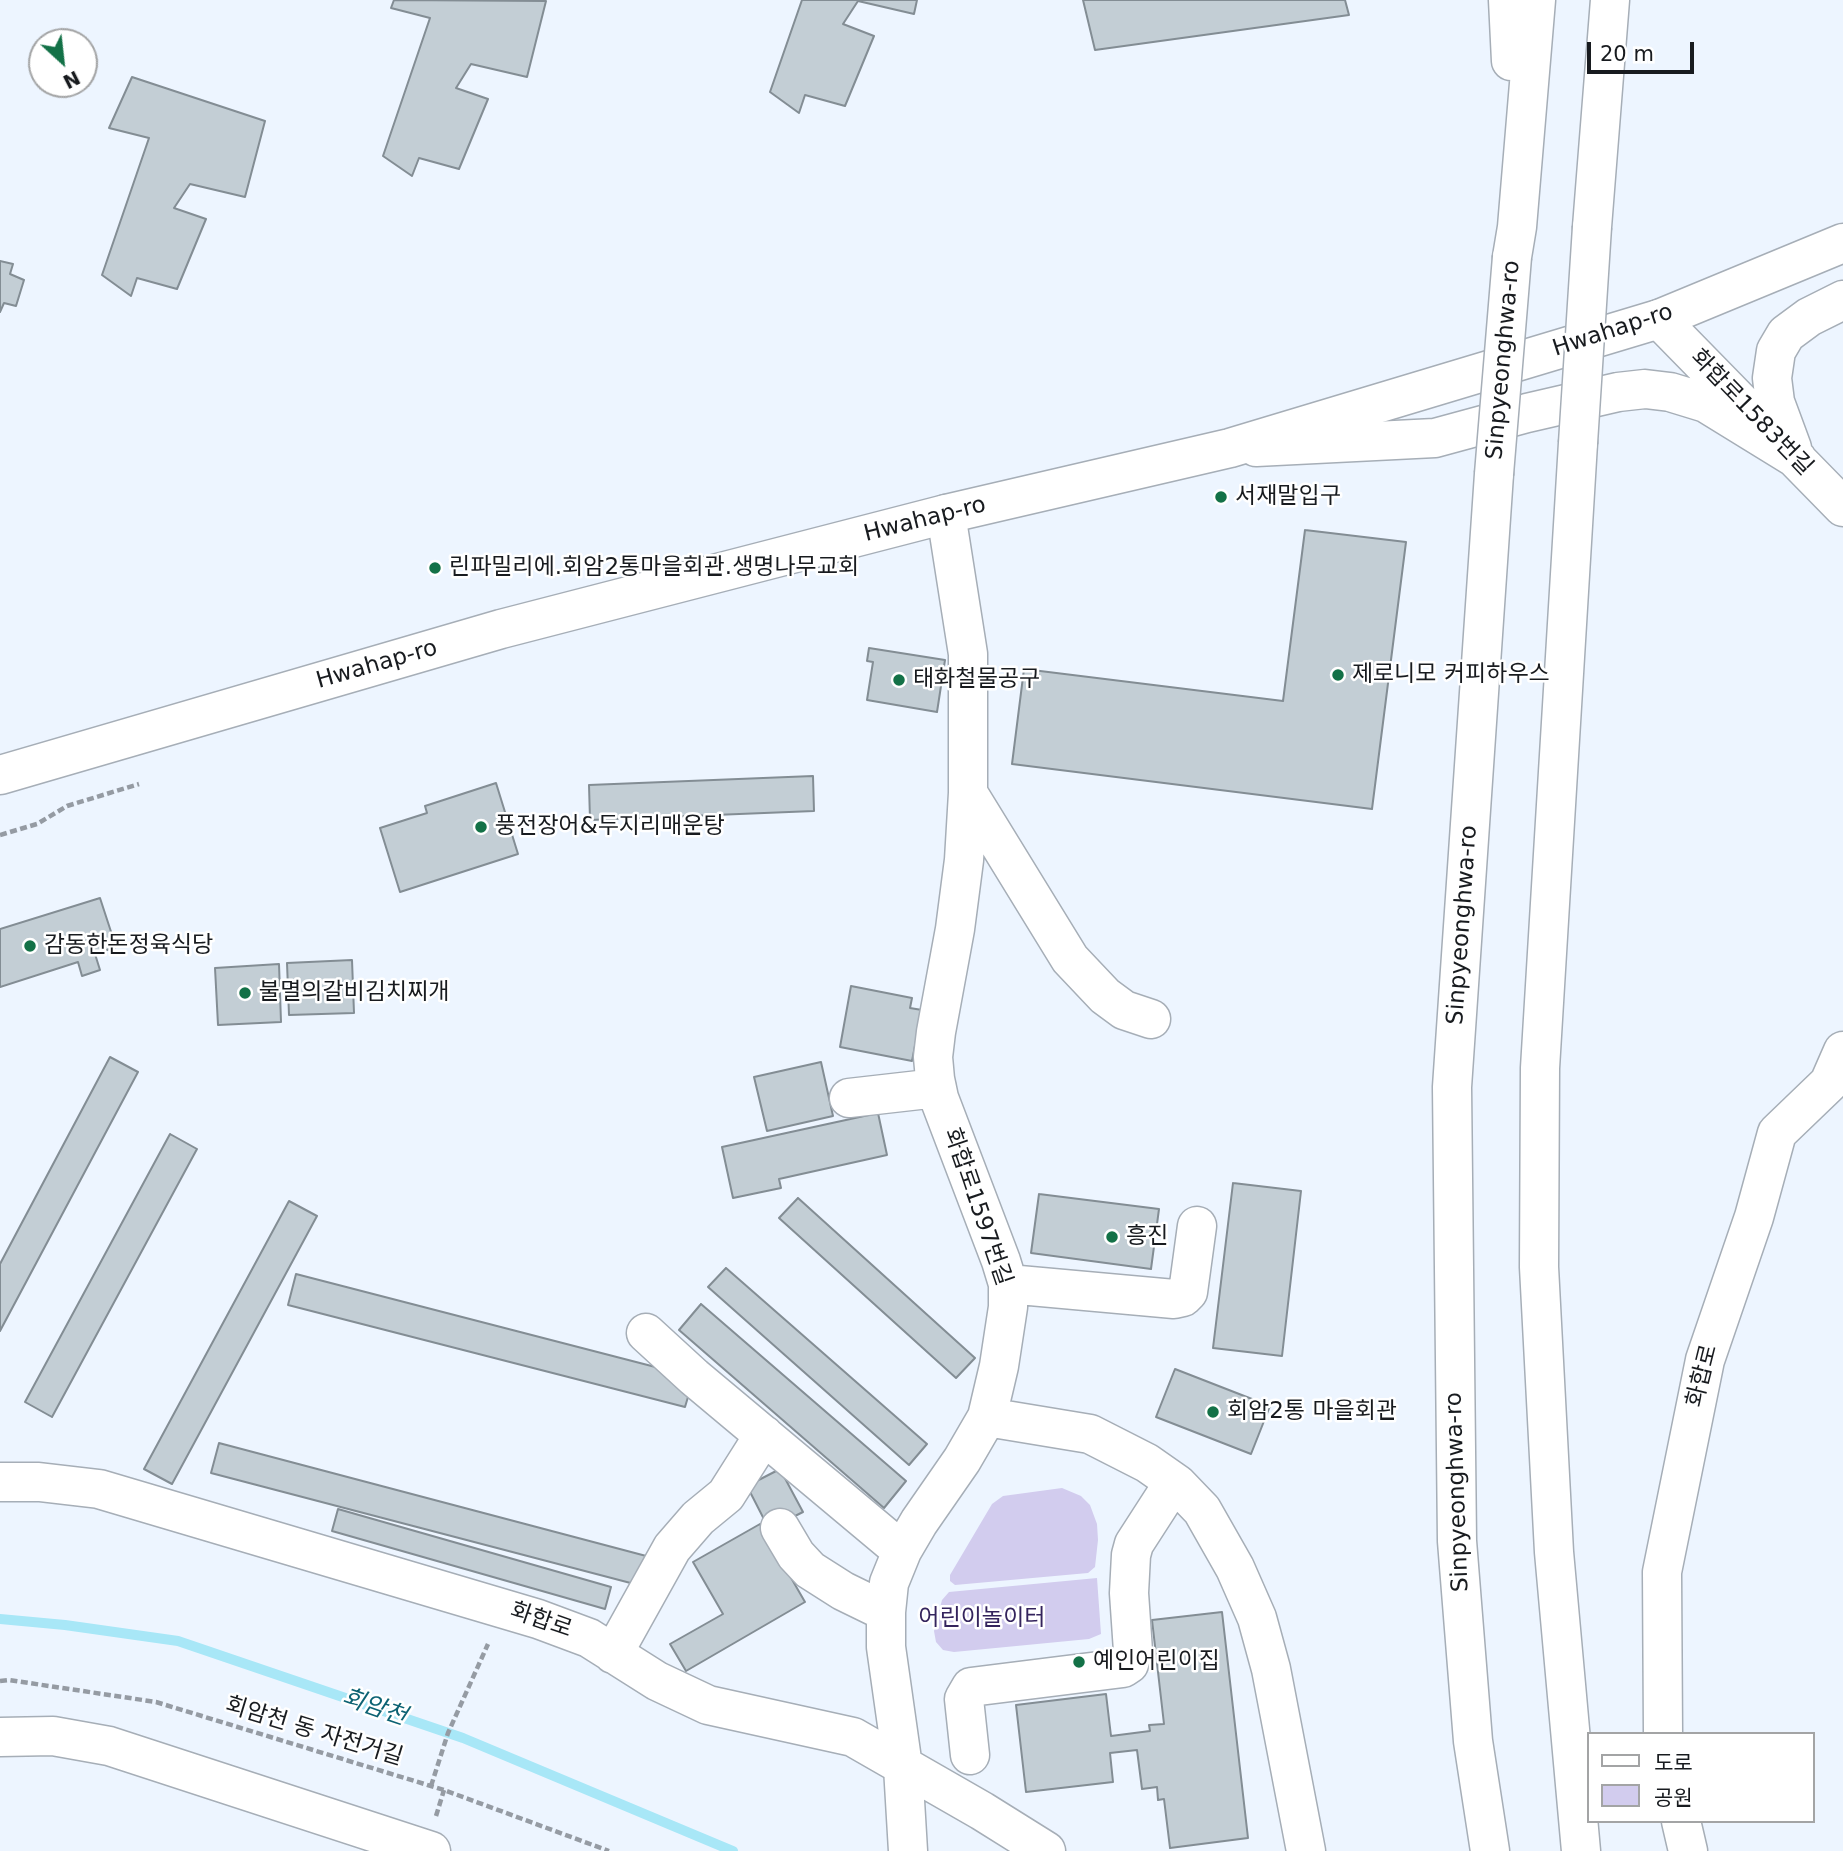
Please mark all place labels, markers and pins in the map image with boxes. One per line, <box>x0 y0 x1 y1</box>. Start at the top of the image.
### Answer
place label: 서재말입구 <box>1235 483 1341 511</box>
marker: 서재말입구 <box>1213 489 1229 505</box>
place label: 린파밀리에.회암2통마을회관.생명나무교회 <box>449 554 859 582</box>
marker: 린파밀리에.회암2통마을회관.생명나무교회 <box>427 560 443 576</box>
place label: 제로니모 커피하우스 <box>1352 661 1550 689</box>
place label: 태화철물공구 <box>913 666 1040 694</box>
marker: 제로니모 커피하우스 <box>1330 667 1346 683</box>
marker: 태화철물공구 <box>891 672 907 688</box>
place label: 풍전장어&두지리매운탕 <box>495 813 725 841</box>
marker: 풍전장어&두지리매운탕 <box>473 819 489 835</box>
place label: 감동한돈정육식당 <box>44 932 213 960</box>
marker: 감동한돈정육식당 <box>22 938 38 954</box>
place label: 불멸의갈비김치찌개 <box>259 979 449 1007</box>
marker: 불멸의갈비김치찌개 <box>237 985 253 1001</box>
place label: 흥진 <box>1126 1223 1168 1251</box>
marker: 흥진 <box>1104 1229 1120 1245</box>
place label: 회암2통 마을회관 <box>1227 1398 1397 1426</box>
marker: 회암2통 마을회관 <box>1205 1404 1221 1420</box>
place label: 예인어린이집 <box>1093 1648 1220 1676</box>
marker: 예인어린이집 <box>1071 1654 1087 1670</box>

